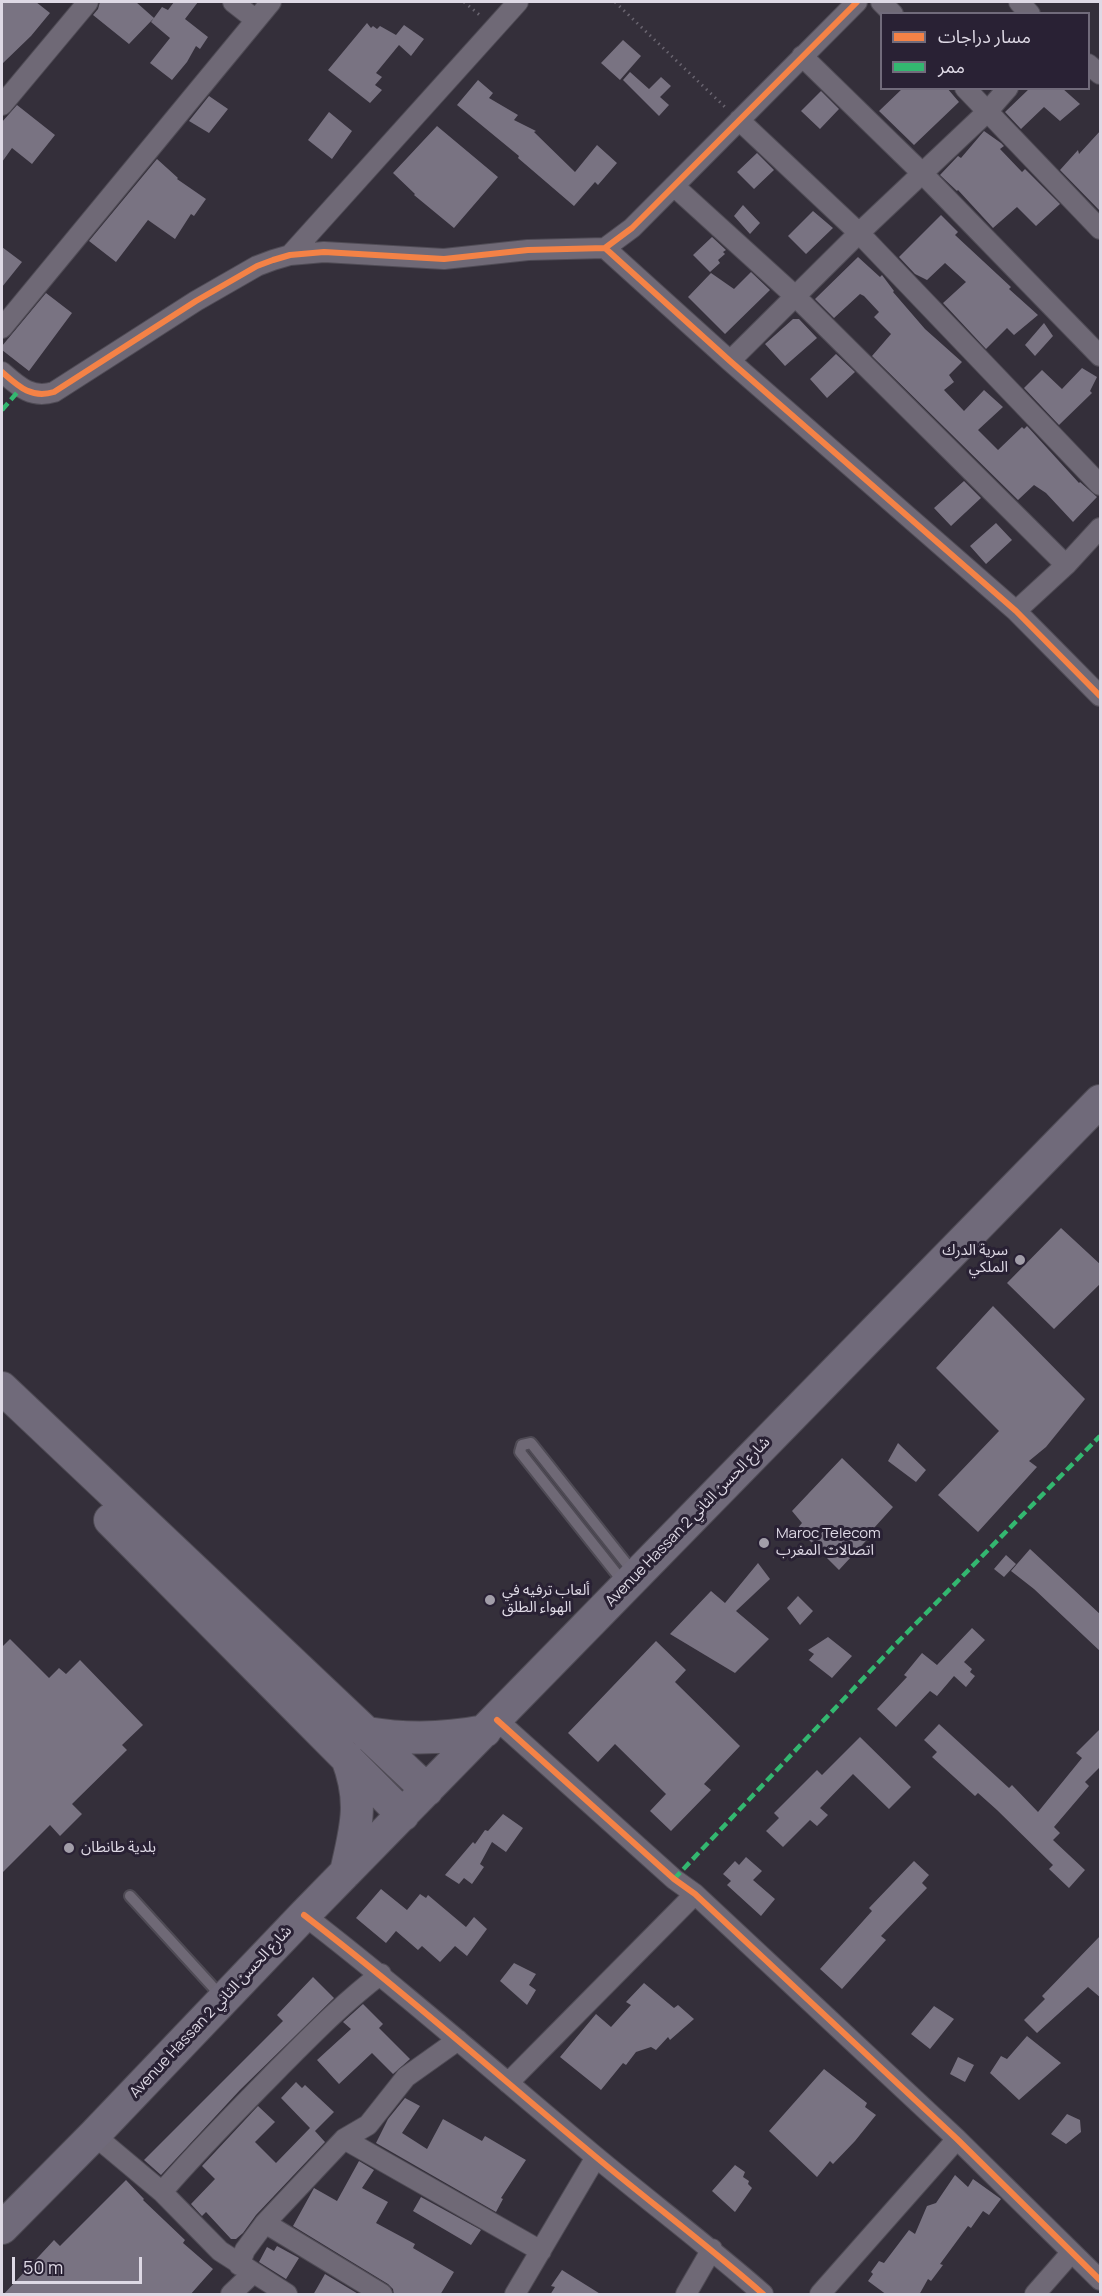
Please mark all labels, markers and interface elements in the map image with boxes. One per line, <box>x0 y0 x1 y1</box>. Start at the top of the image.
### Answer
legend <box>880 12 1090 90</box>
text: مسار دراجات <box>938 24 1031 48</box>
text: ممر <box>938 54 965 78</box>
place label: سرية الدرك الملكي <box>942 1242 1008 1277</box>
marker: سرية الدرك الملكي <box>1013 1253 1027 1267</box>
street label: Avenue Hassan 2 شارع الحسن الثاني <box>602 1433 774 1611</box>
place label: Maroc Telecom اتصالات المغرب <box>776 1525 881 1560</box>
marker: Maroc Telecom اتصالات المغرب <box>757 1536 771 1550</box>
place label: ألعاب ترفيه في الهواء الطلق <box>502 1582 590 1617</box>
marker: ألعاب ترفيه في الهواء الطلق <box>483 1593 497 1607</box>
place label: بلدية طانطان <box>81 1839 156 1857</box>
marker: بلدية طانطان <box>62 1841 76 1855</box>
street label: Avenue Hassan 2 شارع الحسن الثاني <box>126 1922 296 2102</box>
scale bar <box>15 2245 146 2283</box>
text: 50 m <box>23 2255 63 2279</box>

